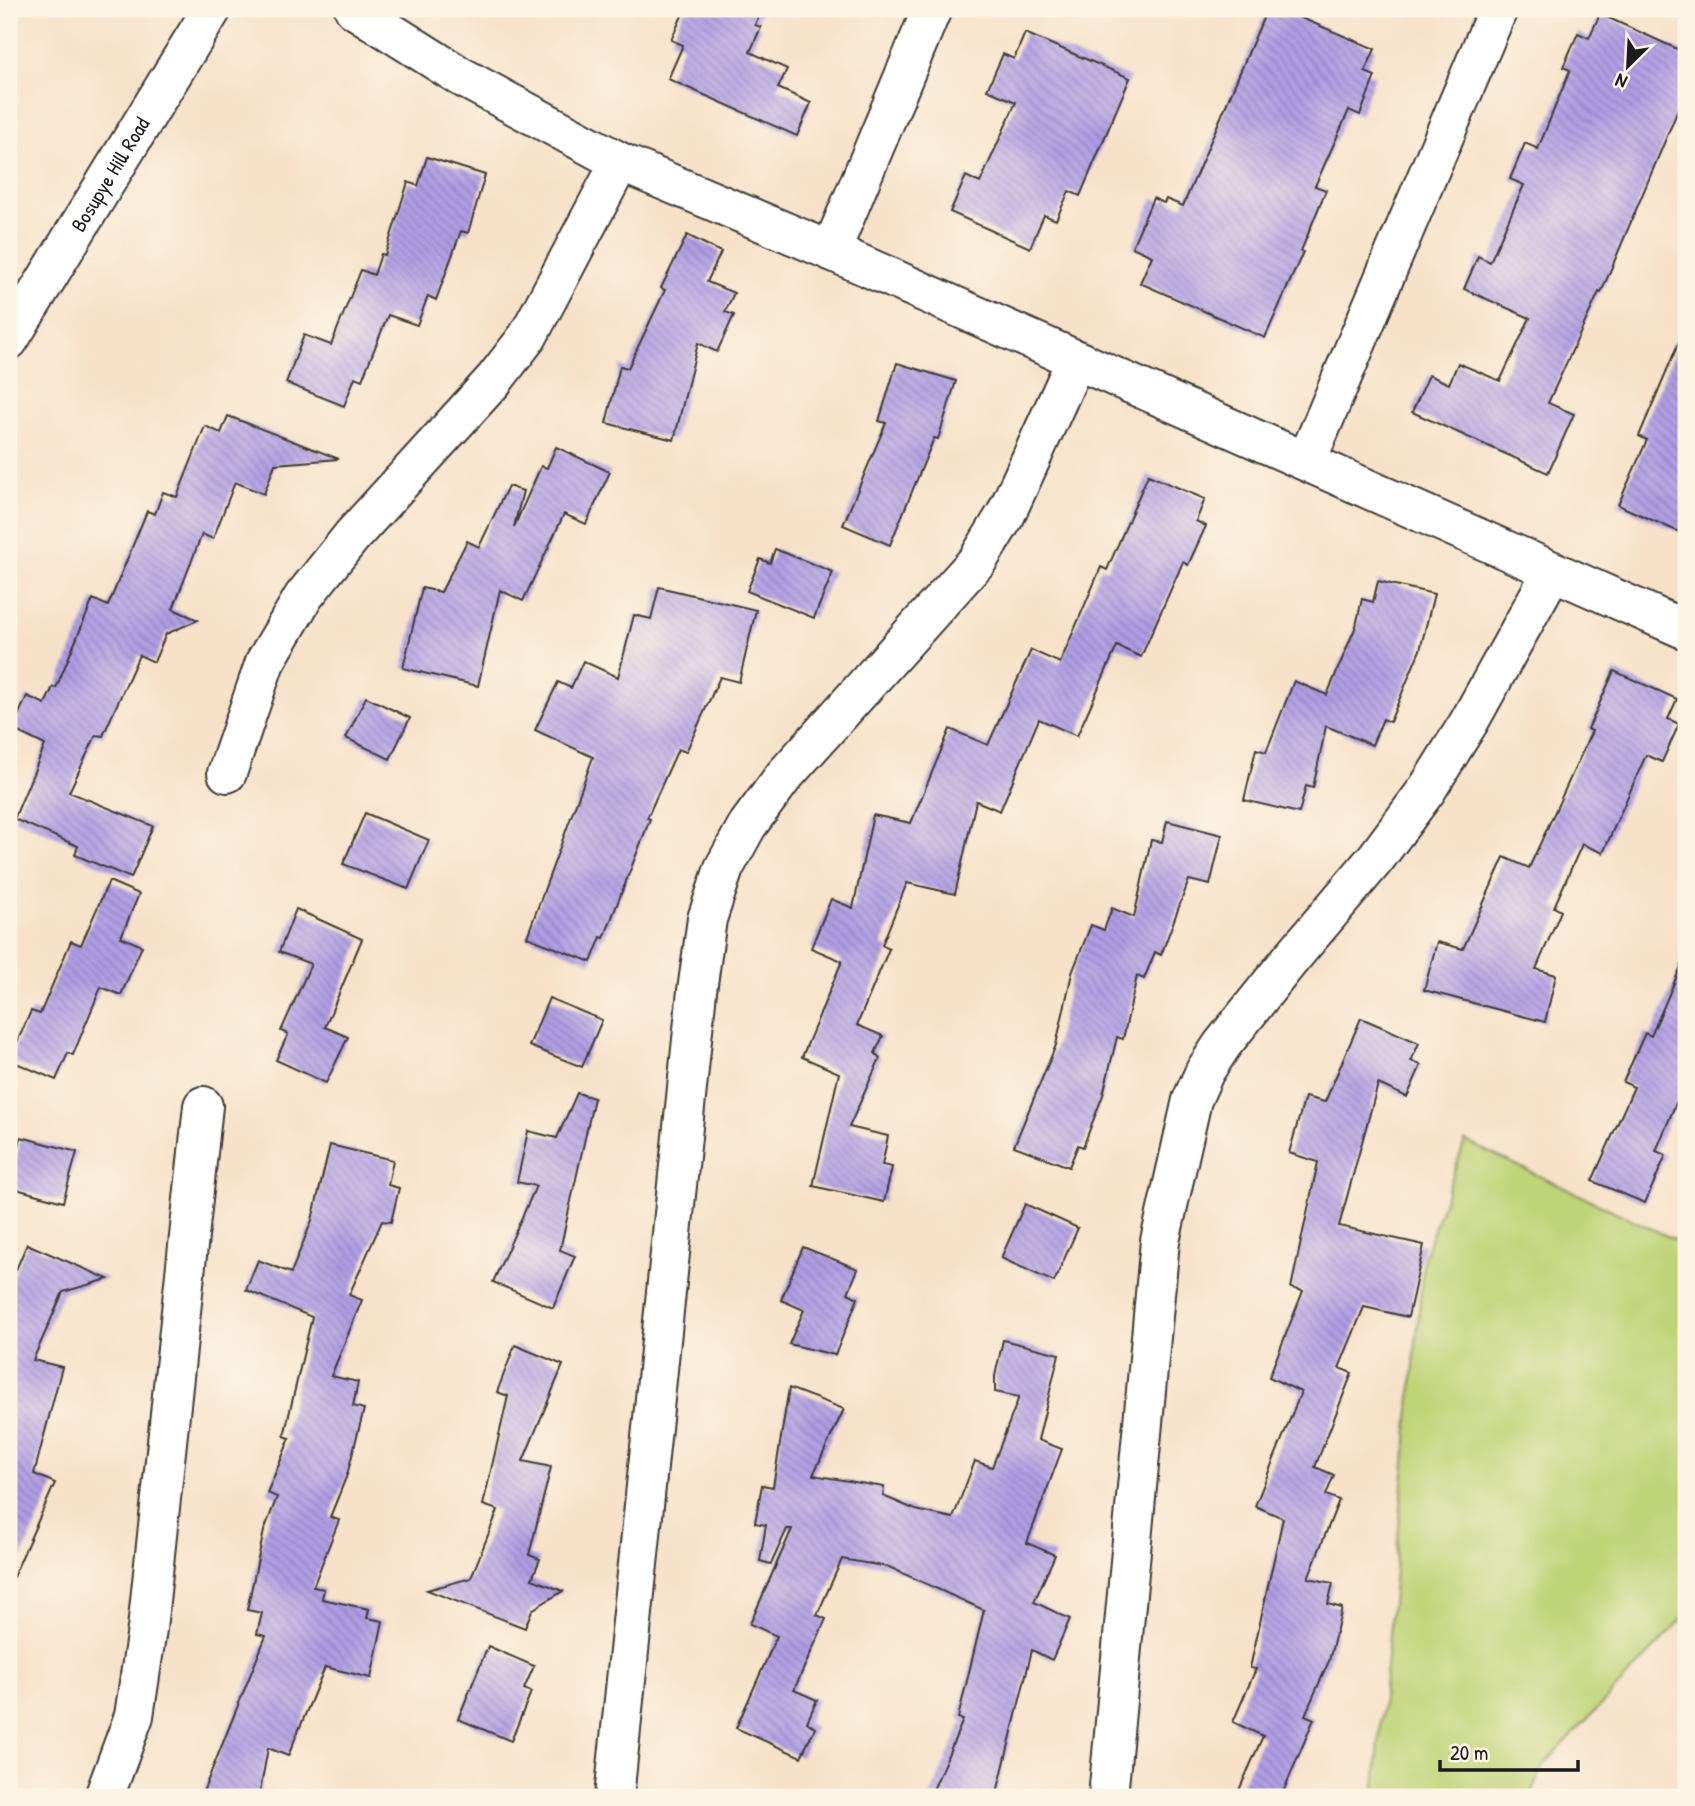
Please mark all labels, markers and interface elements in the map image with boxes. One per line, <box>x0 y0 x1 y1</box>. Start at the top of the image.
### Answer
north arrow <box>1594 32 1664 102</box>
text: N <box>1611 68 1631 95</box>
street label: Bosupye Hill Road <box>64 112 156 237</box>
scale bar <box>1440 1729 1578 1773</box>
text: 20 m <box>1450 1738 1488 1767</box>

